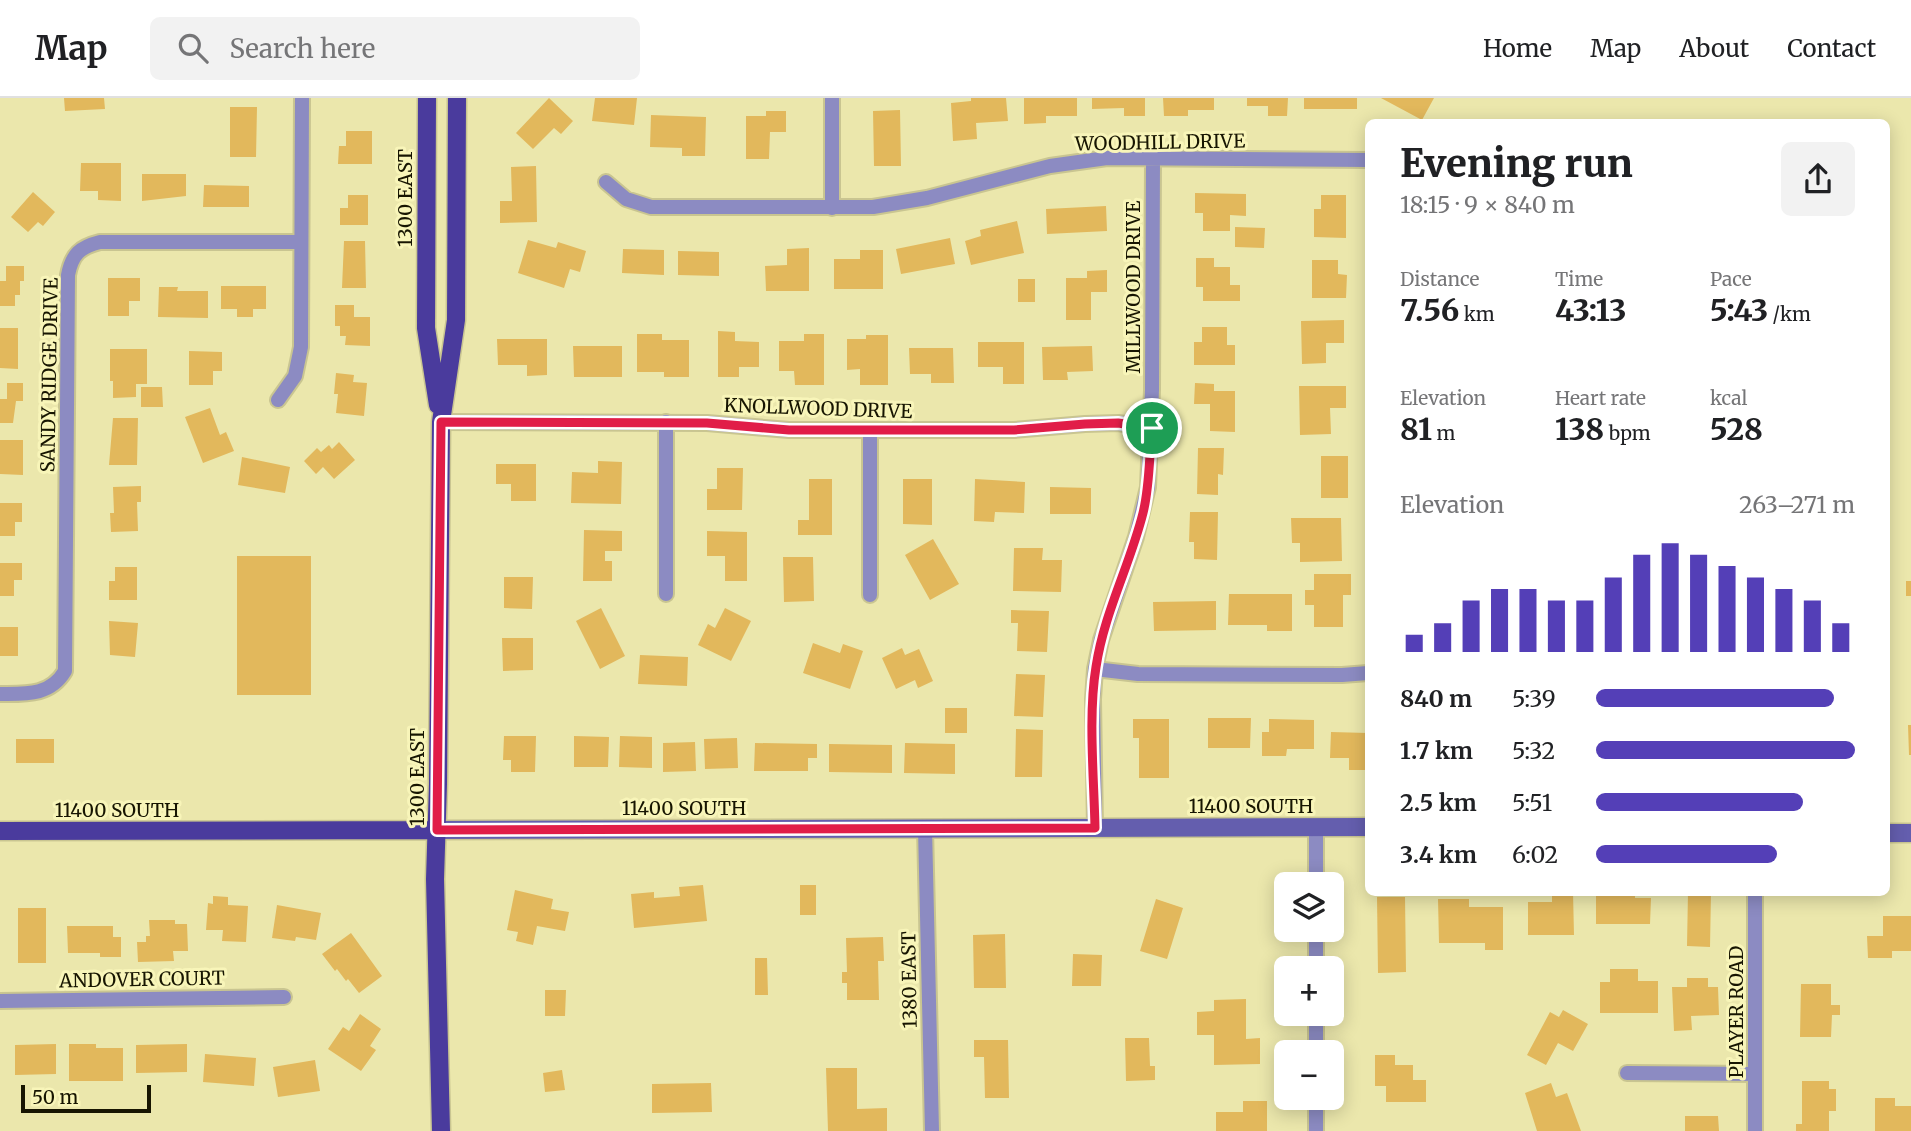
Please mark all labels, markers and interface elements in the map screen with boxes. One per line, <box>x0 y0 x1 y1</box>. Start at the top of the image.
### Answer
search box <box>150 17 640 80</box>
text: Map <box>35 28 108 69</box>
icon: search <box>174 29 212 67</box>
text: Search here <box>230 32 375 65</box>
text: Home <box>1483 33 1552 64</box>
text: Map <box>1590 33 1641 64</box>
text: About <box>1679 33 1749 64</box>
text: Contact <box>1787 33 1876 64</box>
street label: WOODHILL DRIVE <box>1074 129 1245 156</box>
text: Evening run <box>1400 140 1633 187</box>
button: share <box>1781 142 1855 216</box>
street label: 1300 EAST <box>393 149 417 247</box>
text: 18:15 · 9 × 840 m <box>1400 190 1575 219</box>
street label: MILLWOOD DRIVE <box>1121 201 1145 373</box>
text: Distance <box>1400 267 1479 291</box>
text: Time <box>1555 267 1603 291</box>
text: Pace <box>1710 267 1752 291</box>
street label: SANDY RIDGE DRIVE <box>35 277 63 473</box>
text: 7.56 <box>1400 291 1459 329</box>
text: 43:13 <box>1555 291 1626 329</box>
text: 5:43 <box>1710 291 1768 329</box>
text: km <box>1459 302 1495 326</box>
text: /km <box>1768 302 1811 326</box>
text: Elevation <box>1400 386 1486 410</box>
text: Heart rate <box>1555 386 1646 410</box>
text: kcal <box>1710 386 1747 410</box>
street label: KNOLLWOOD DRIVE <box>723 393 913 423</box>
pin <box>1122 398 1182 458</box>
icon: arrive <box>1133 409 1171 447</box>
text: 81 <box>1400 410 1432 448</box>
text: 138 <box>1555 410 1604 448</box>
text: 528 <box>1710 410 1763 448</box>
text: m <box>1432 421 1455 445</box>
text: bpm <box>1604 421 1651 445</box>
text: Elevation <box>1400 490 1504 519</box>
text: 263–271 m <box>1739 490 1855 519</box>
text: 840 m <box>1400 684 1472 713</box>
text: 5:39 <box>1512 684 1556 713</box>
street label: 1300 EAST <box>405 728 429 826</box>
text: 1.7 km <box>1400 736 1473 765</box>
text: 5:32 <box>1512 736 1555 765</box>
text: 2.5 km <box>1400 788 1477 817</box>
text: 5:51 <box>1512 788 1552 817</box>
street label: 11400 SOUTH <box>1189 794 1313 818</box>
street label: 11400 SOUTH <box>622 796 746 820</box>
street label: 11400 SOUTH <box>55 798 179 822</box>
text: 3.4 km <box>1400 840 1477 869</box>
text: 6:02 <box>1512 840 1558 869</box>
map controls <box>1274 872 1344 1110</box>
button: layers <box>1274 872 1344 942</box>
street label: 1380 EAST <box>896 931 922 1029</box>
street label: PLAYER ROAD <box>1724 946 1748 1078</box>
button: + <box>1274 956 1344 1026</box>
street label: ANDOVER COURT <box>58 966 225 992</box>
button: − <box>1274 1040 1344 1110</box>
scale bar <box>21 1082 150 1114</box>
text: 50 m <box>32 1085 78 1109</box>

